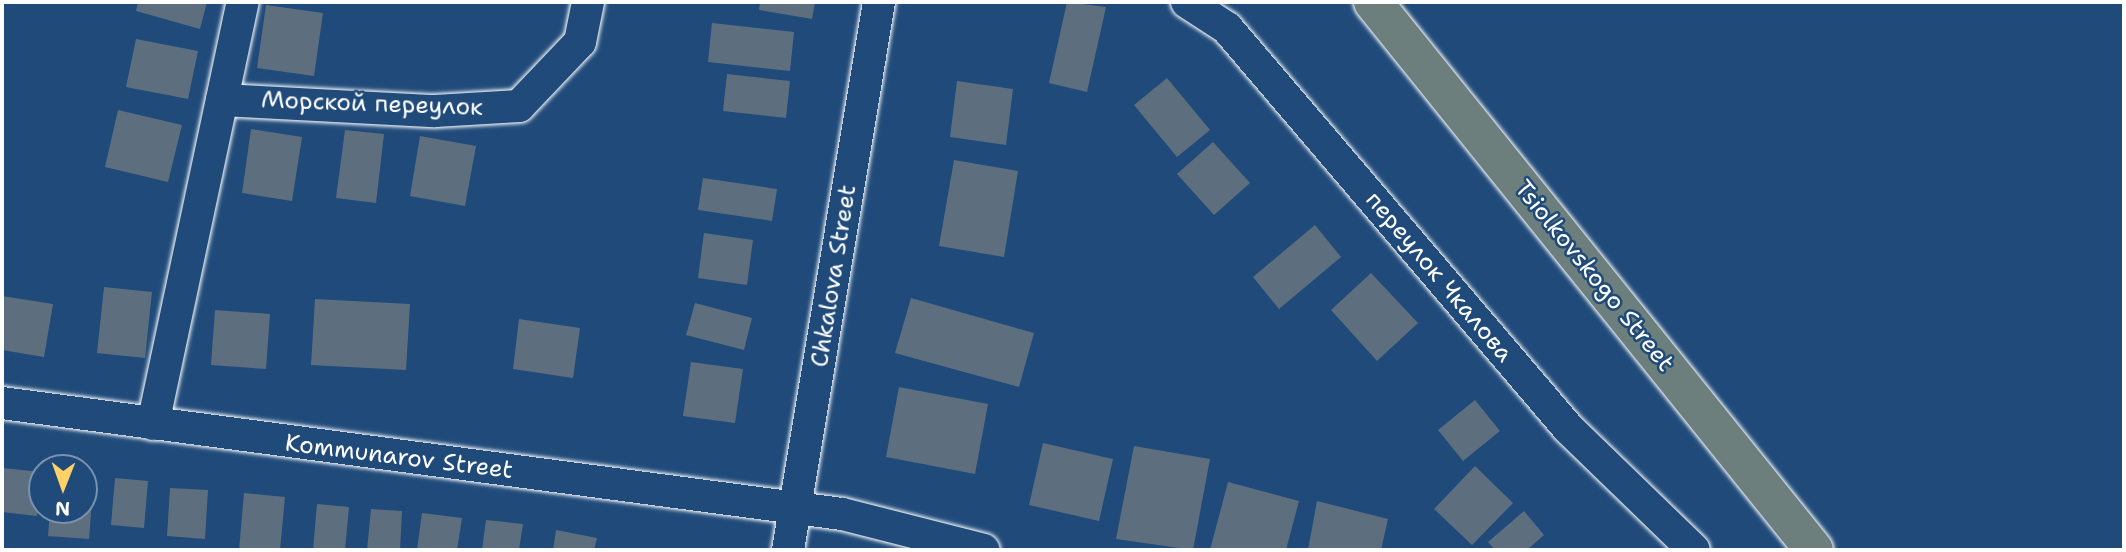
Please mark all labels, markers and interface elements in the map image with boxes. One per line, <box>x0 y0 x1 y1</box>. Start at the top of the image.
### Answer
street label: Морской переулок <box>261 86 483 122</box>
street label: Tsiolkovskogo Street <box>1508 175 1680 377</box>
street label: Chkalova Street <box>805 183 863 369</box>
street label: переулок Чкалова <box>1359 186 1519 368</box>
street label: Kommunarov Street <box>283 429 515 485</box>
north arrow <box>28 454 98 524</box>
text: N <box>55 496 70 521</box>

